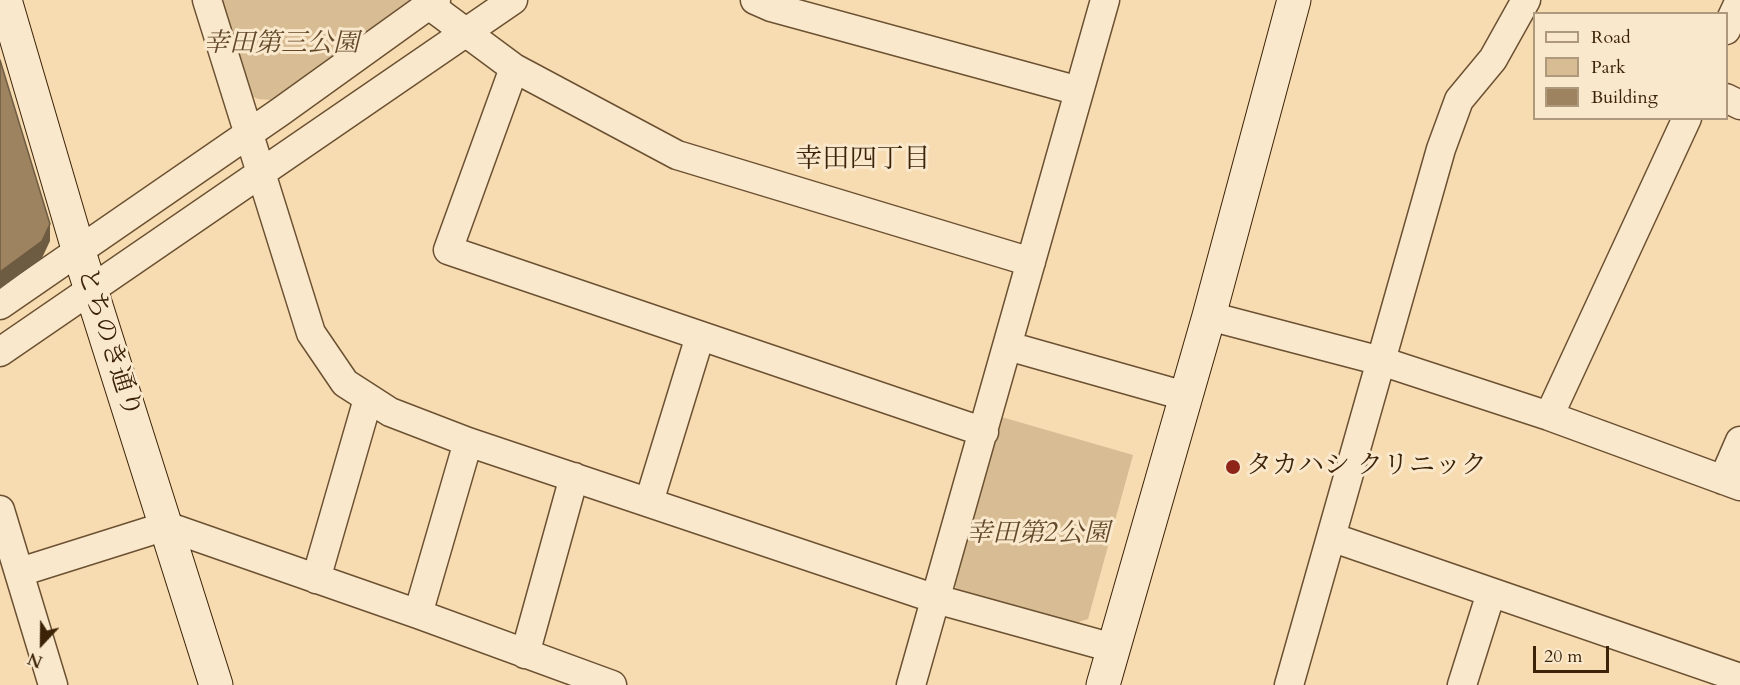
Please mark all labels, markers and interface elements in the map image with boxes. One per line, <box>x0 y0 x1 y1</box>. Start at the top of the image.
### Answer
legend <box>1533 12 1728 120</box>
text: Road <box>1591 25 1631 50</box>
park label: 幸田第三公園 <box>203 29 359 61</box>
text: Park <box>1591 55 1626 80</box>
text: Building <box>1591 85 1658 110</box>
district label: 幸田四丁目 <box>796 145 930 177</box>
street label: とちのき通り <box>69 264 147 422</box>
place label: タカハシ クリニック <box>1246 451 1487 483</box>
marker: タカハシ クリニック <box>1224 458 1242 476</box>
park label: 幸田第2公園 <box>966 519 1110 551</box>
north arrow <box>12 613 72 673</box>
scale bar <box>1536 634 1612 672</box>
text: 20 m <box>1544 644 1583 669</box>
text: N <box>25 647 46 672</box>

